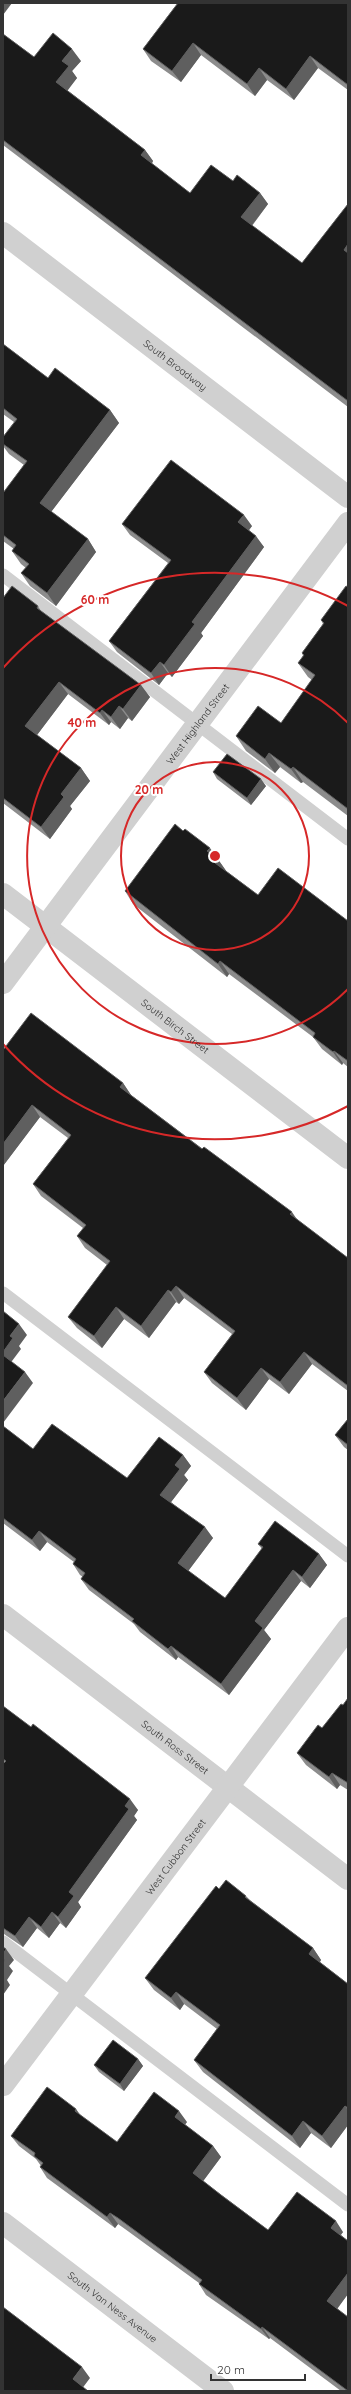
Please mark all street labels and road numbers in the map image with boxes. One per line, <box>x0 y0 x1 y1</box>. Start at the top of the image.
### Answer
street label: South Broadway <box>141 336 210 393</box>
street label: West Highland Street <box>163 680 232 767</box>
street label: South Birch Street <box>139 996 213 1056</box>
street label: South Ross Street <box>139 1717 212 1777</box>
street label: West Cubbon Street <box>142 1816 209 1897</box>
street label: South Van Ness Avenue <box>65 2268 160 2345</box>

